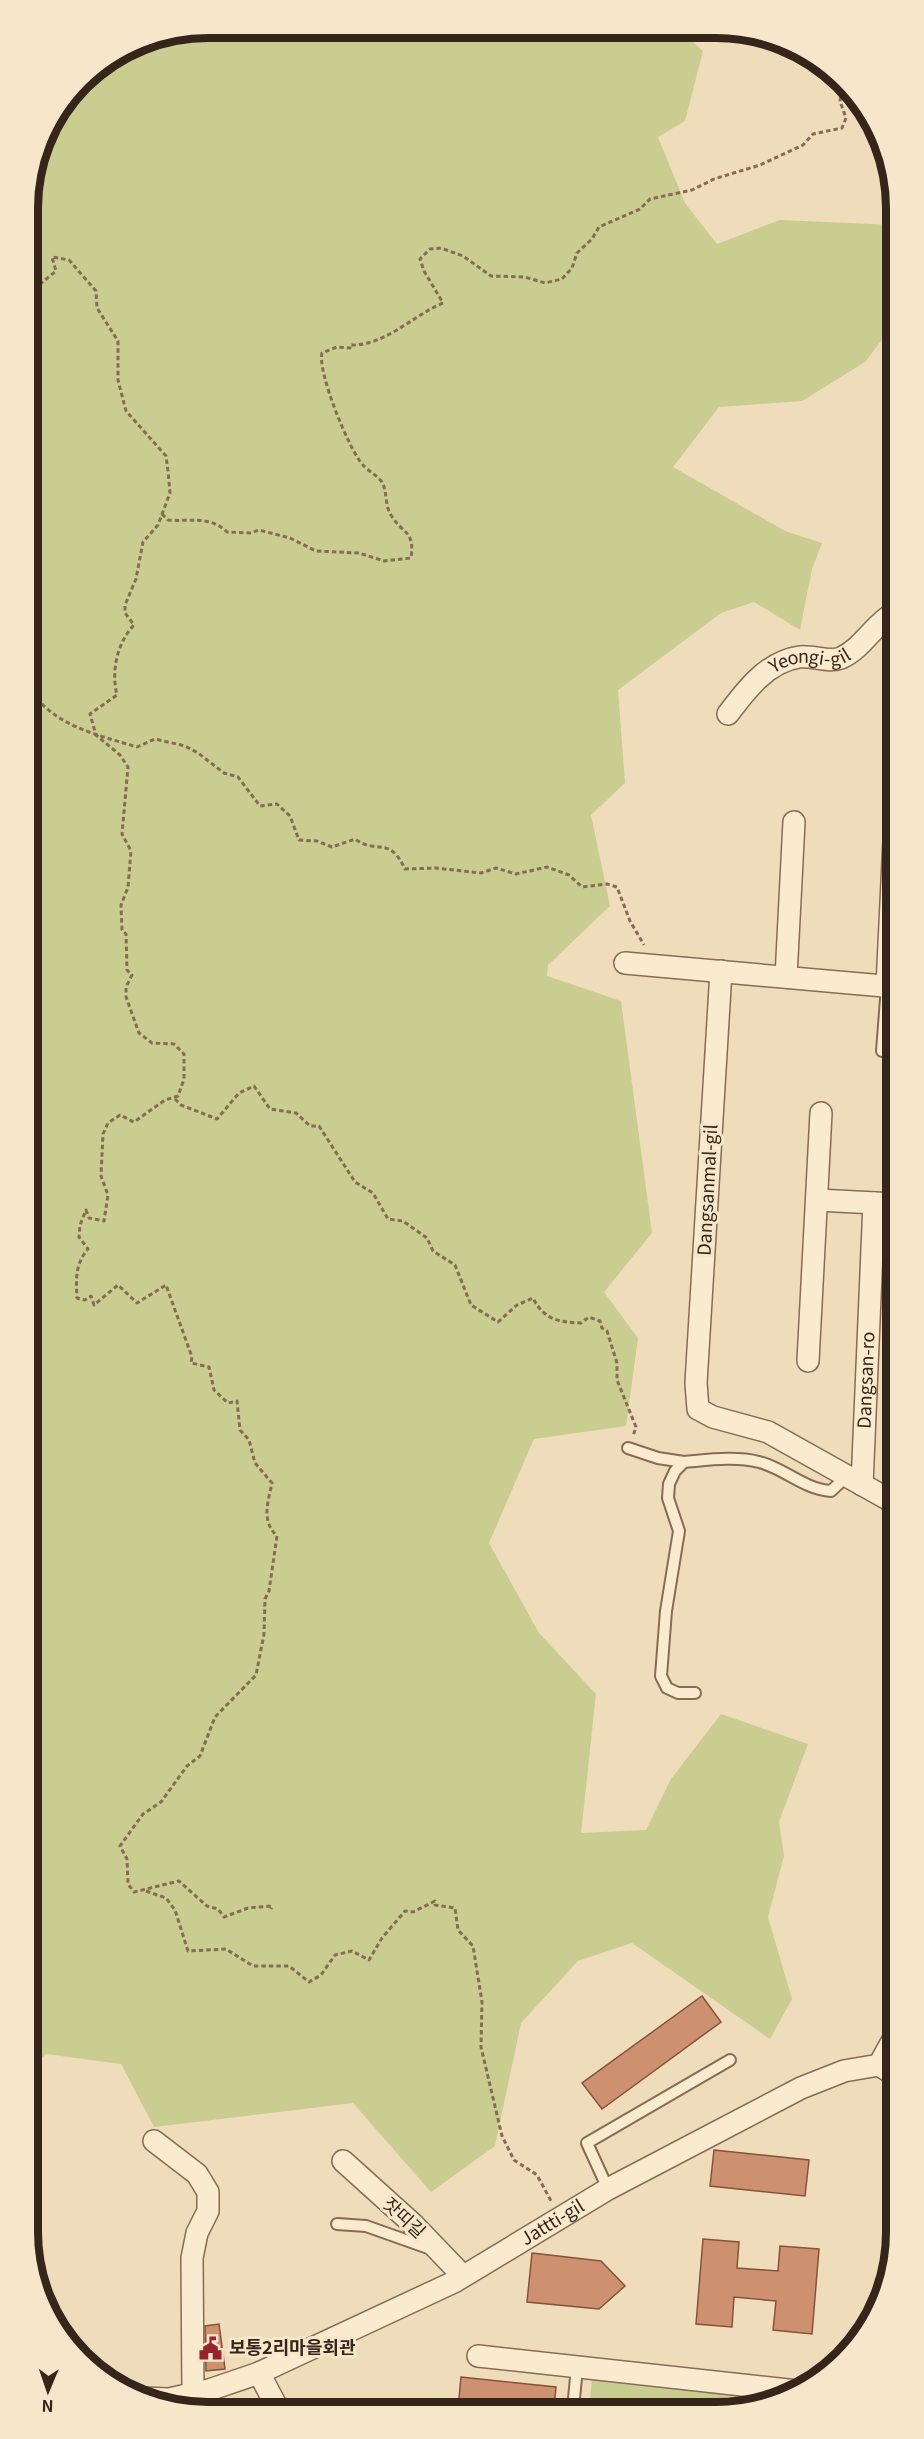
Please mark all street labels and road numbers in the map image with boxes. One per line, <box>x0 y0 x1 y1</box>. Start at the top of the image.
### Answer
street label: Yeongi-gil <box>762 641 855 678</box>
street label: Dangsanmal-gil <box>690 1124 722 1256</box>
street label: Dangsan-ro <box>849 1331 880 1429</box>
street label: 잣띠길 <box>378 2190 432 2243</box>
street label: Jattti-gil <box>515 2192 588 2250</box>

